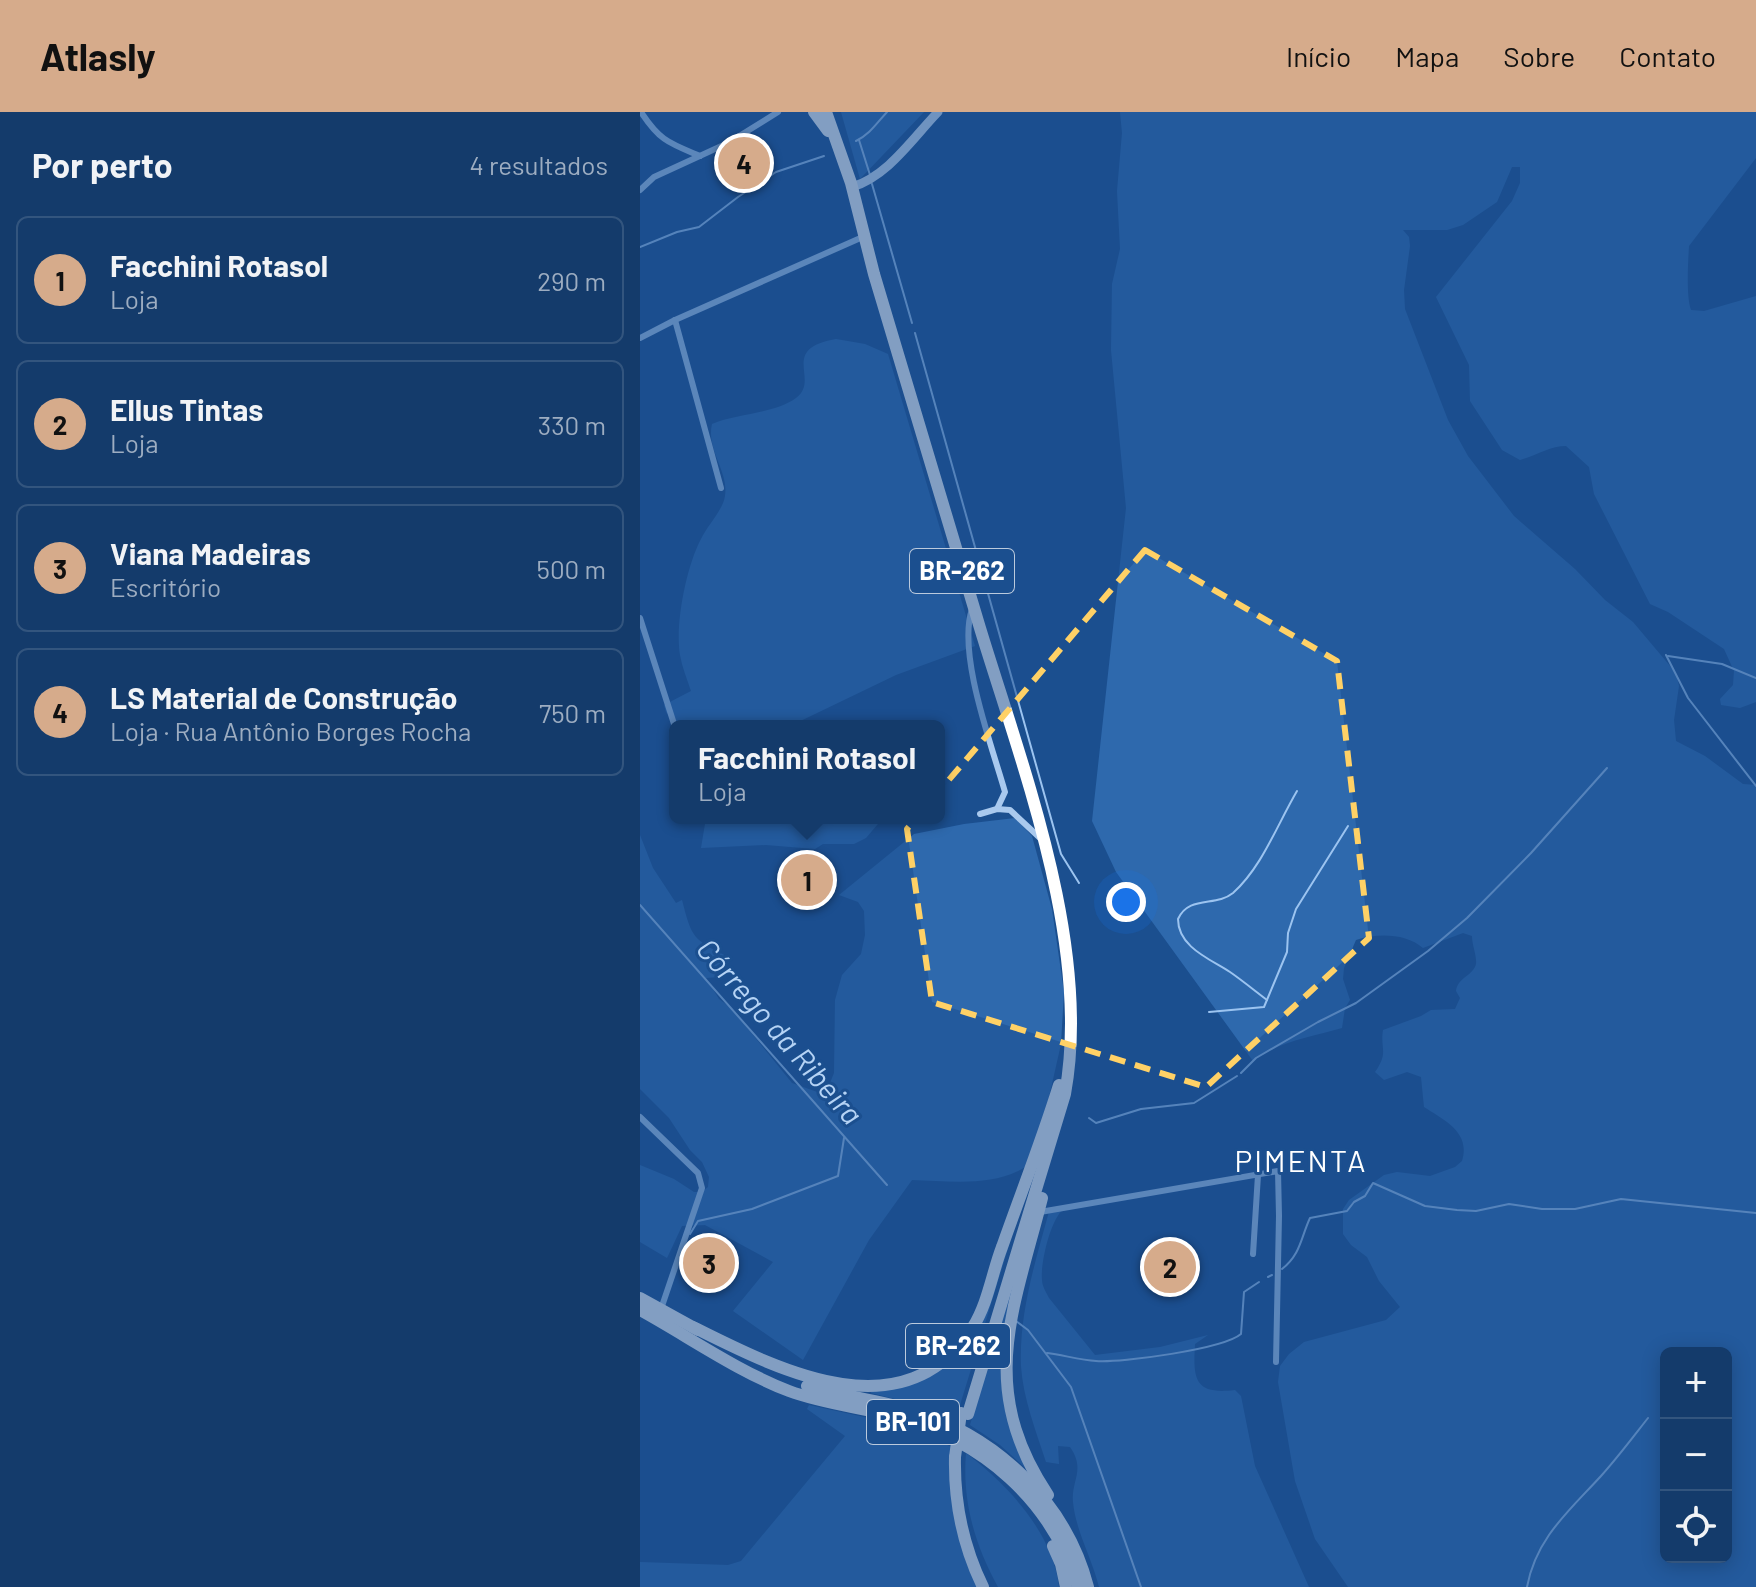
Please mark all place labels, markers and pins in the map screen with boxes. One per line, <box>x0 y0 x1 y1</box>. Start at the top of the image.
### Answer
pin: 4 <box>718 133 770 193</box>
pin: 1 <box>781 850 833 910</box>
pin: 3 <box>683 1233 735 1293</box>
pin: 2 <box>1144 1237 1196 1297</box>

